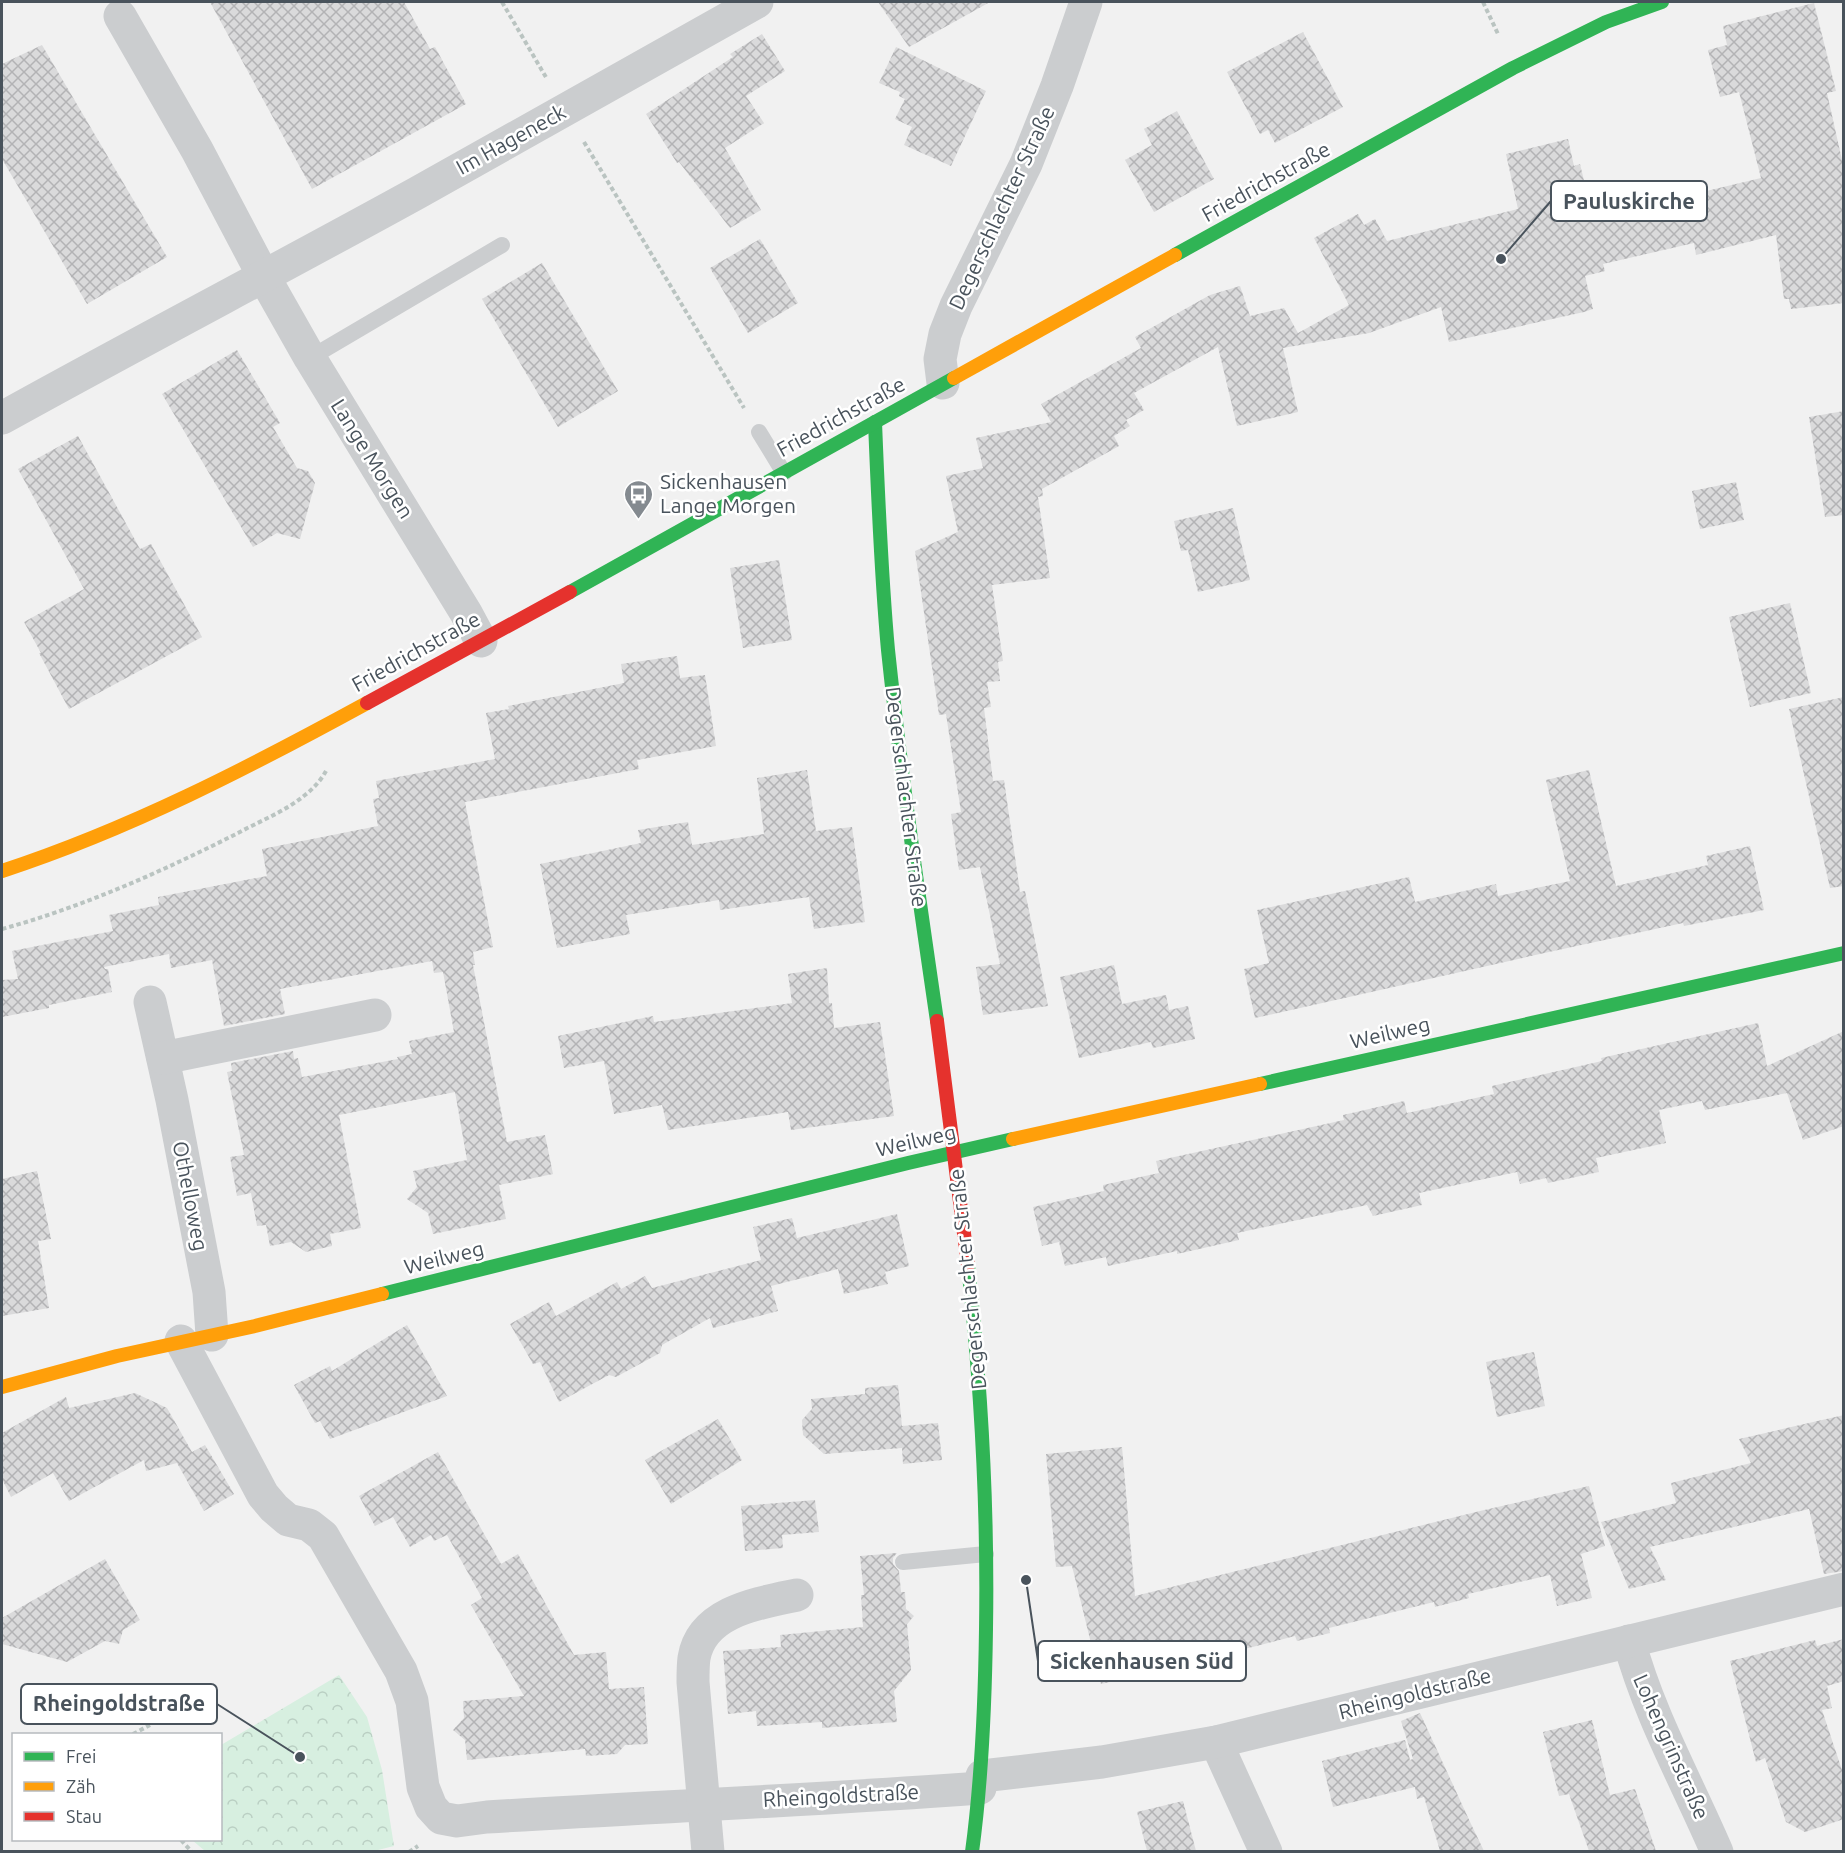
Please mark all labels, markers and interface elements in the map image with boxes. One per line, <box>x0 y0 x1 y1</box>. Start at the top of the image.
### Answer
street label: Im Hageneck <box>452 99 570 179</box>
street label: Degerschlachter Straße <box>943 102 1059 313</box>
street label: Friedrichstraße <box>1197 136 1334 226</box>
callout: Pauluskirche <box>1551 181 1707 221</box>
text: Pauluskirche <box>1563 188 1695 213</box>
street label: Friedrichstraße <box>772 371 909 461</box>
street label: Lange Morgen <box>327 394 419 523</box>
place label: Sickenhausen Lange Morgen <box>660 469 796 517</box>
bus stop icon: Sickenhausen Lange Morgen <box>623 478 655 520</box>
street label: Friedrichstraße <box>347 606 484 696</box>
street label: Degerschlachter Straße <box>882 685 932 908</box>
street label: Weilweg <box>1347 1011 1432 1053</box>
street label: Weilweg <box>873 1119 958 1161</box>
street label: Othelloweg <box>169 1139 213 1253</box>
street label: Degerschlachter Straße <box>943 1168 991 1391</box>
street label: Weilweg <box>401 1236 486 1278</box>
callout: Sickenhausen Süd <box>1038 1641 1246 1681</box>
text: Sickenhausen Süd <box>1050 1648 1234 1673</box>
street label: Rheingoldstraße <box>1336 1662 1493 1724</box>
street label: Lohengrinstraße <box>1629 1670 1715 1823</box>
callout: Rheingoldstraße <box>21 1684 217 1724</box>
text: Rheingoldstraße <box>33 1690 205 1715</box>
legend <box>12 1733 222 1841</box>
text: Frei <box>66 1746 96 1766</box>
text: Zäh <box>66 1776 96 1796</box>
street label: Rheingoldstraße <box>762 1779 920 1811</box>
text: Stau <box>66 1806 102 1826</box>

